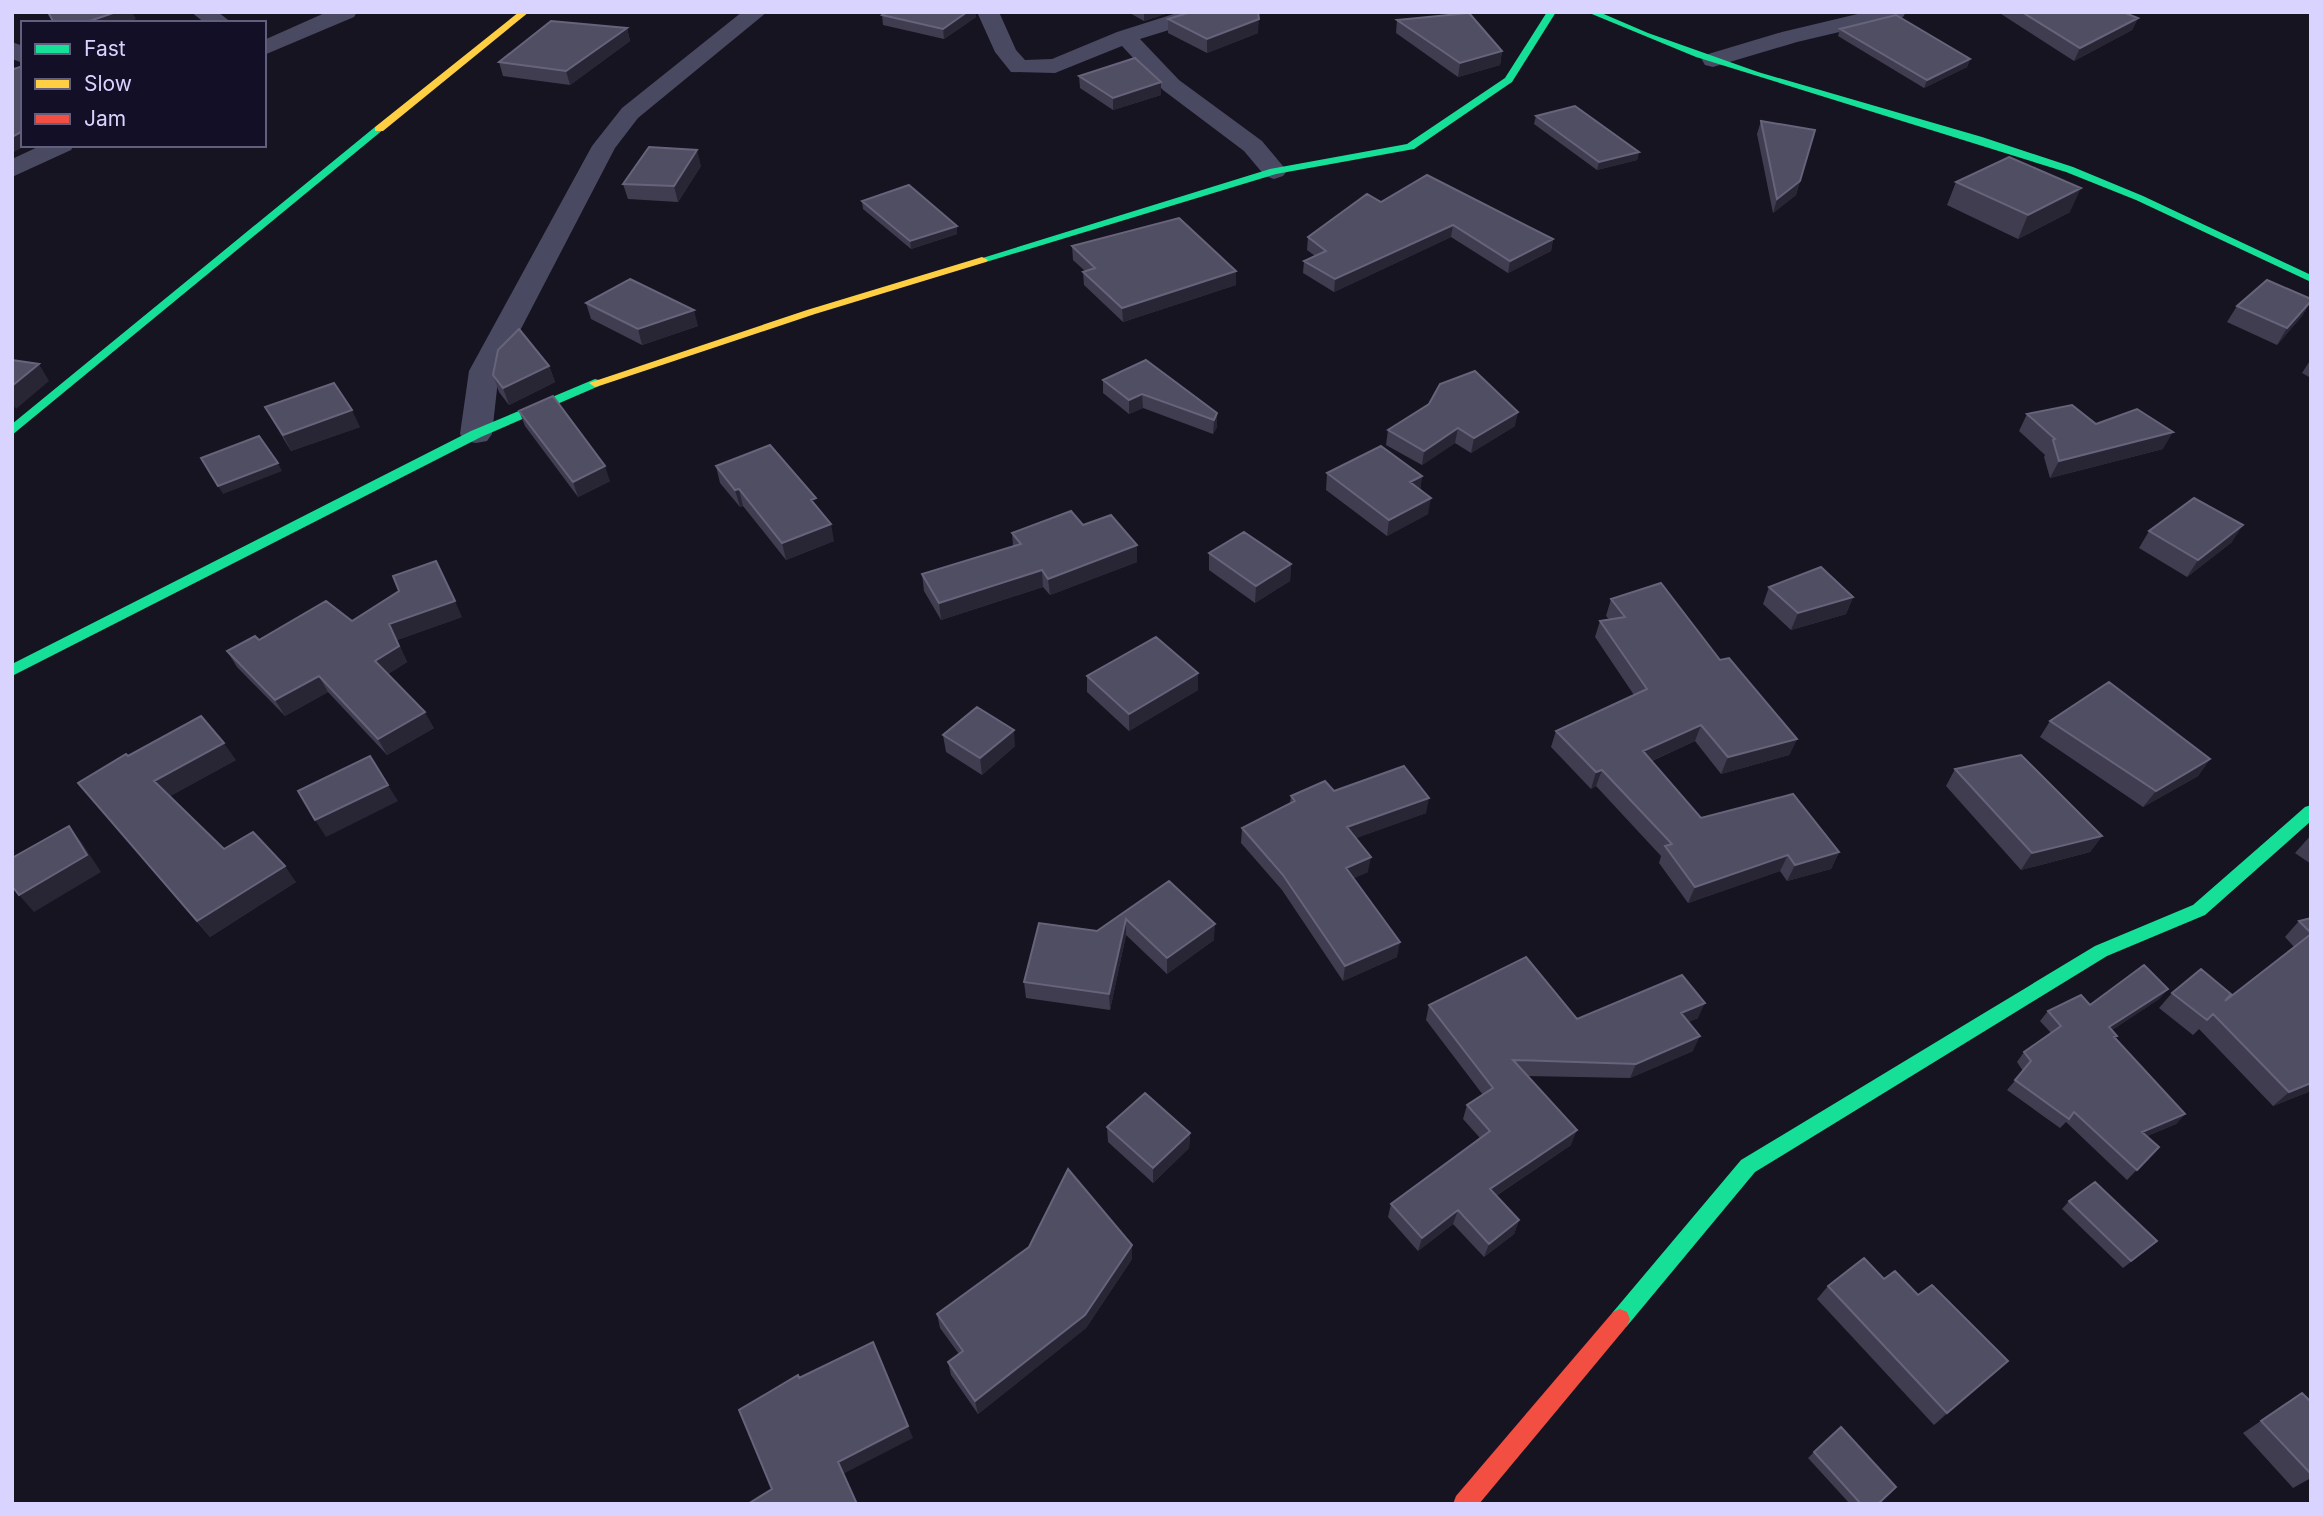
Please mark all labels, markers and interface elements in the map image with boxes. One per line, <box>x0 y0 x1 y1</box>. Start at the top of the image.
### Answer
legend <box>21 21 266 147</box>
text: Fast <box>84 36 126 61</box>
text: Slow <box>84 71 132 96</box>
text: Jam <box>84 106 126 131</box>

